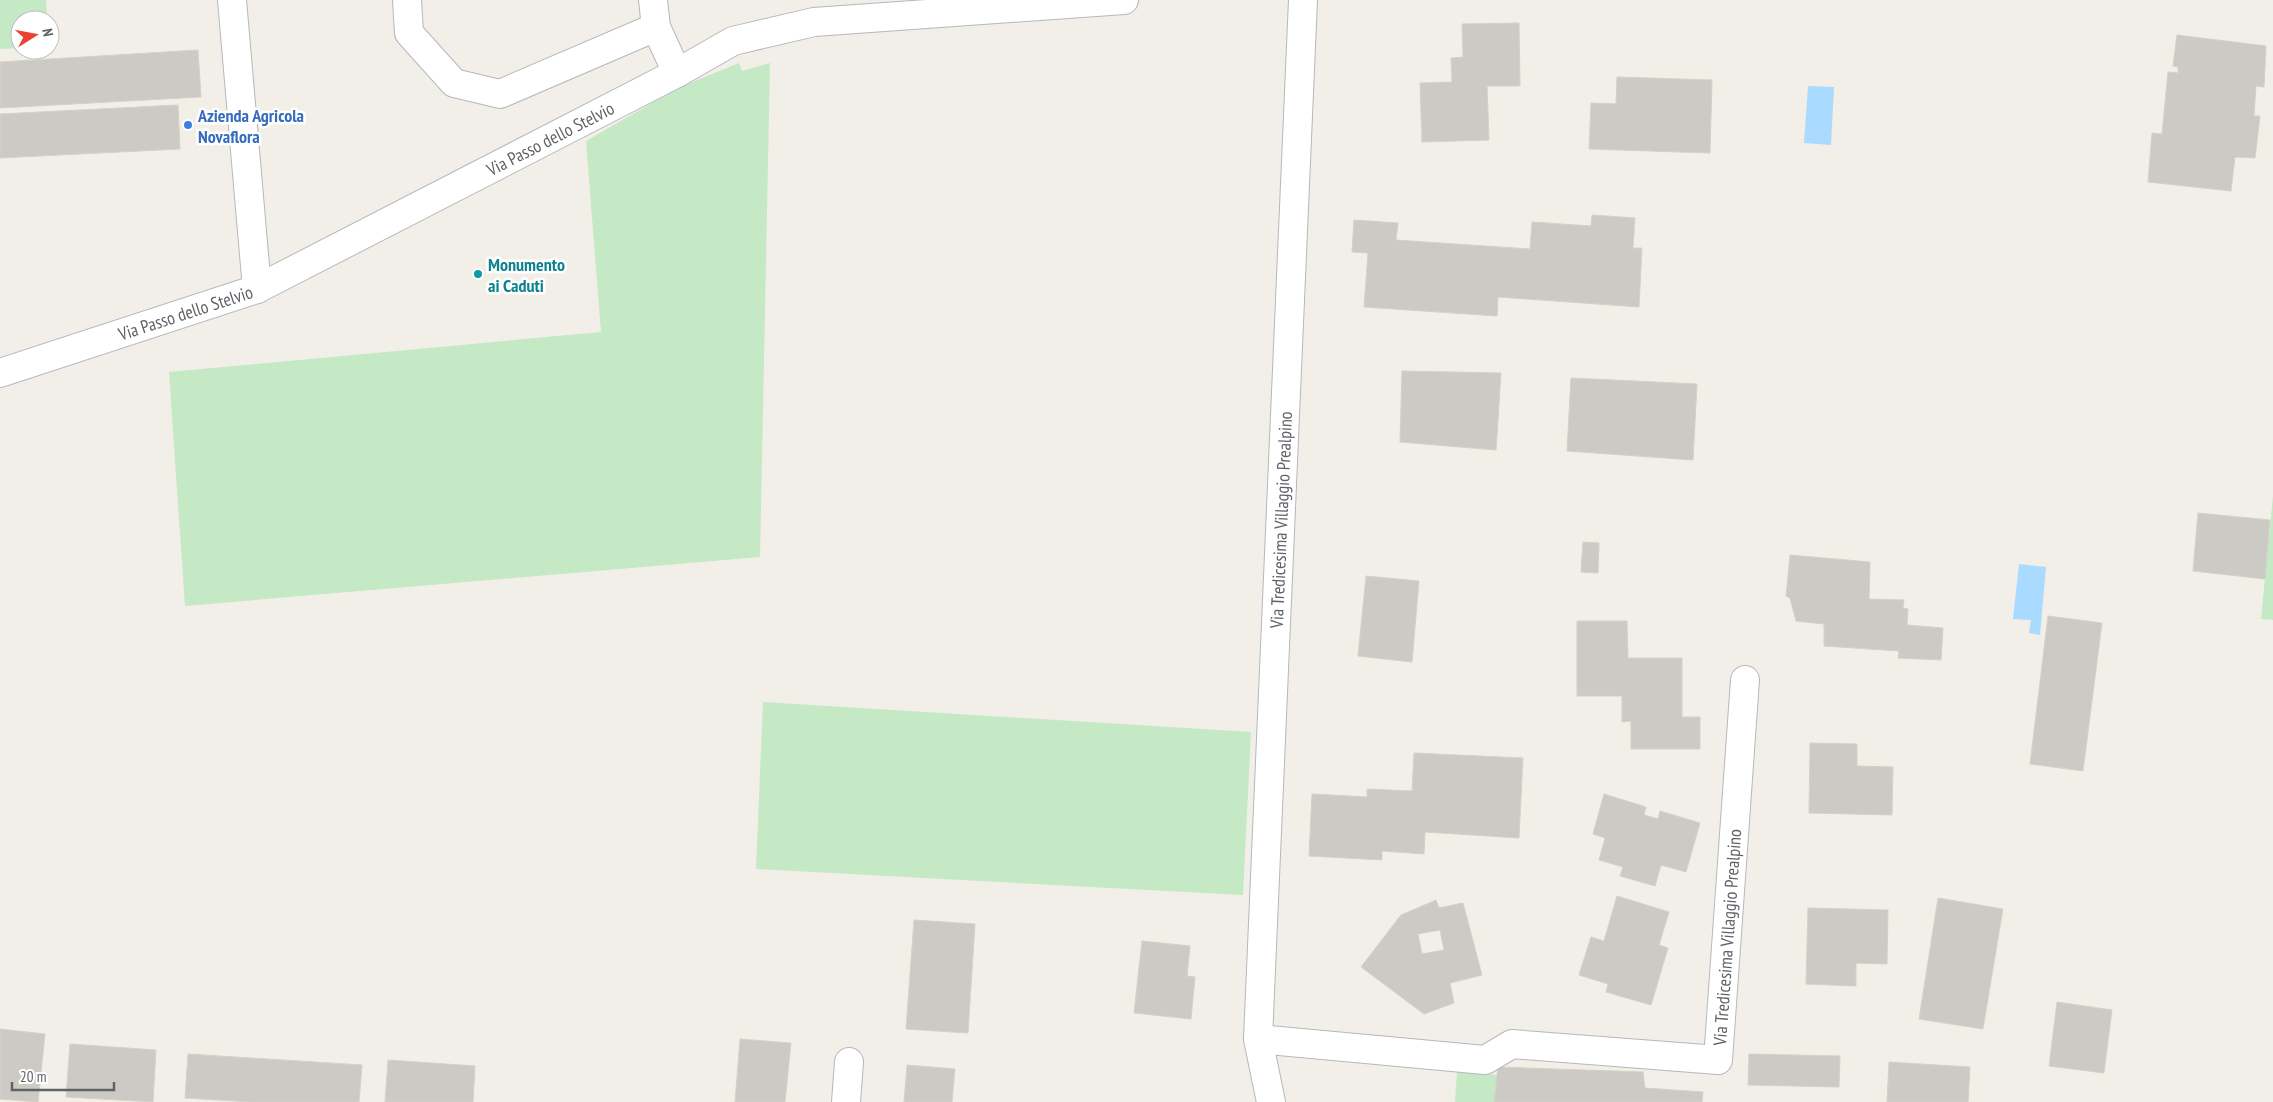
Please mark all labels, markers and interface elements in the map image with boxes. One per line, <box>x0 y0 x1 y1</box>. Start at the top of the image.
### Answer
north arrow <box>10 10 60 60</box>
text: N <box>38 27 57 38</box>
street label: Via Passo dello Stelvio <box>482 96 618 181</box>
place label: Azienda Agricola Novaflora <box>197 104 304 148</box>
marker: Azienda Agricola Novaflora <box>182 119 194 131</box>
place label: Monumento ai Caduti <box>488 253 565 297</box>
marker: Monumento ai Caduti <box>472 268 484 280</box>
street label: Via Passo dello Stelvio <box>114 280 256 345</box>
street label: Via Tredicesima Villaggio Prealpino <box>1264 411 1297 630</box>
street label: Via Tredicesima Villaggio Prealpino <box>1707 828 1746 1047</box>
scale bar <box>12 1060 115 1092</box>
text: 20 m <box>20 1067 46 1086</box>

